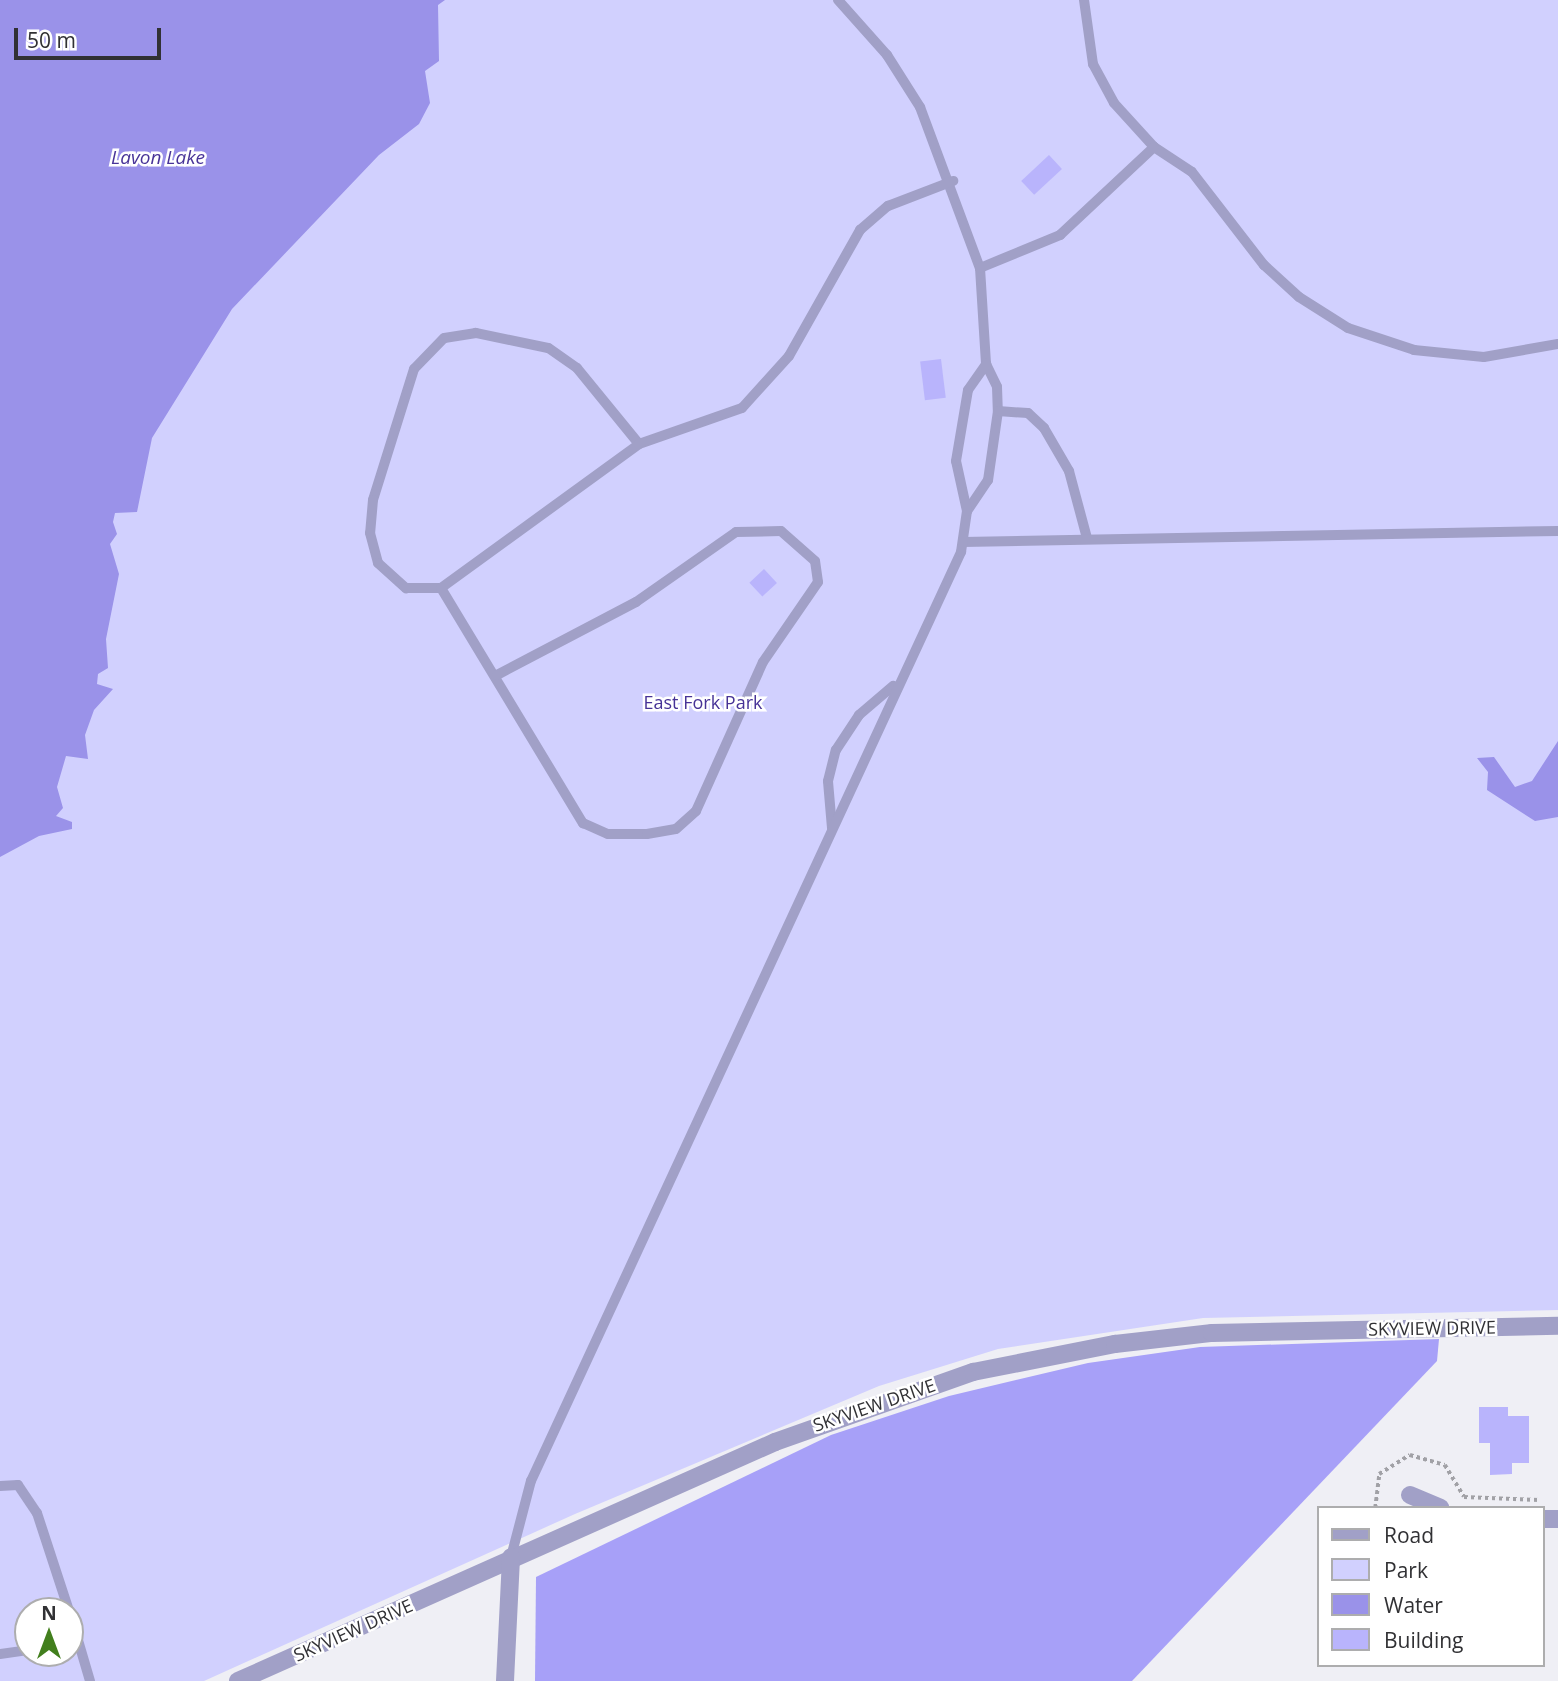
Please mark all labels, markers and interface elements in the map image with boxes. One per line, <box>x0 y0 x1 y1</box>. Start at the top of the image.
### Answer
scale bar <box>18 14 164 58</box>
text: 50 m <box>27 26 76 54</box>
water label: Lavon Lake <box>111 147 205 169</box>
park label: East Fork Park <box>644 691 762 713</box>
street label: SKYVIEW DRIVE <box>1368 1316 1496 1340</box>
street label: SKYVIEW DRIVE <box>810 1374 938 1436</box>
legend <box>1316 1506 1544 1667</box>
text: Road <box>1384 1521 1434 1549</box>
text: Park <box>1384 1556 1428 1584</box>
text: Water <box>1384 1591 1443 1619</box>
street label: SKYVIEW DRIVE <box>290 1594 416 1666</box>
north arrow <box>14 1597 84 1667</box>
text: N <box>41 1600 57 1626</box>
text: Building <box>1384 1626 1463 1654</box>

